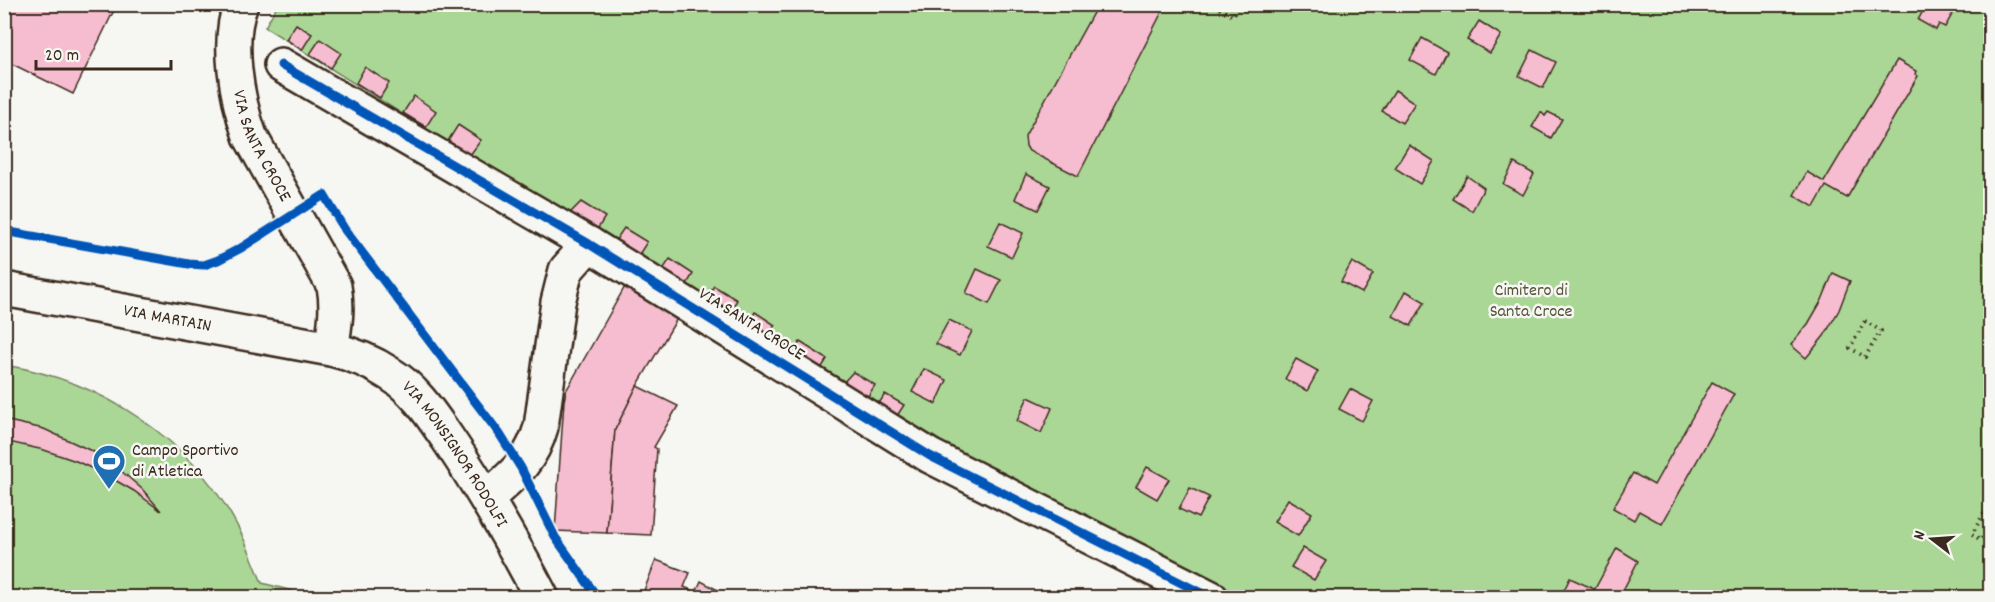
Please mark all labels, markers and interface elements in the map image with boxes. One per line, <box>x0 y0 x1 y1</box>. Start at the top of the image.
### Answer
scale bar <box>36 33 171 71</box>
text: 20 m <box>45 44 79 69</box>
street label: VIA SANTA CROCE <box>226 88 297 207</box>
park label: Cimitero di Santa Croce <box>1490 279 1572 325</box>
street label: VIA SANTA CROCE <box>693 282 809 368</box>
street label: VIA MARTAIN <box>121 299 213 339</box>
street label: VIA MONSIGNOR RODOLFI <box>396 375 513 533</box>
place label: Campo Sportivo di Atletica <box>132 439 239 485</box>
sports icon: Campo Sportivo di Atletica <box>91 443 127 490</box>
north arrow <box>1902 509 1962 569</box>
text: N <box>1908 528 1932 542</box>

